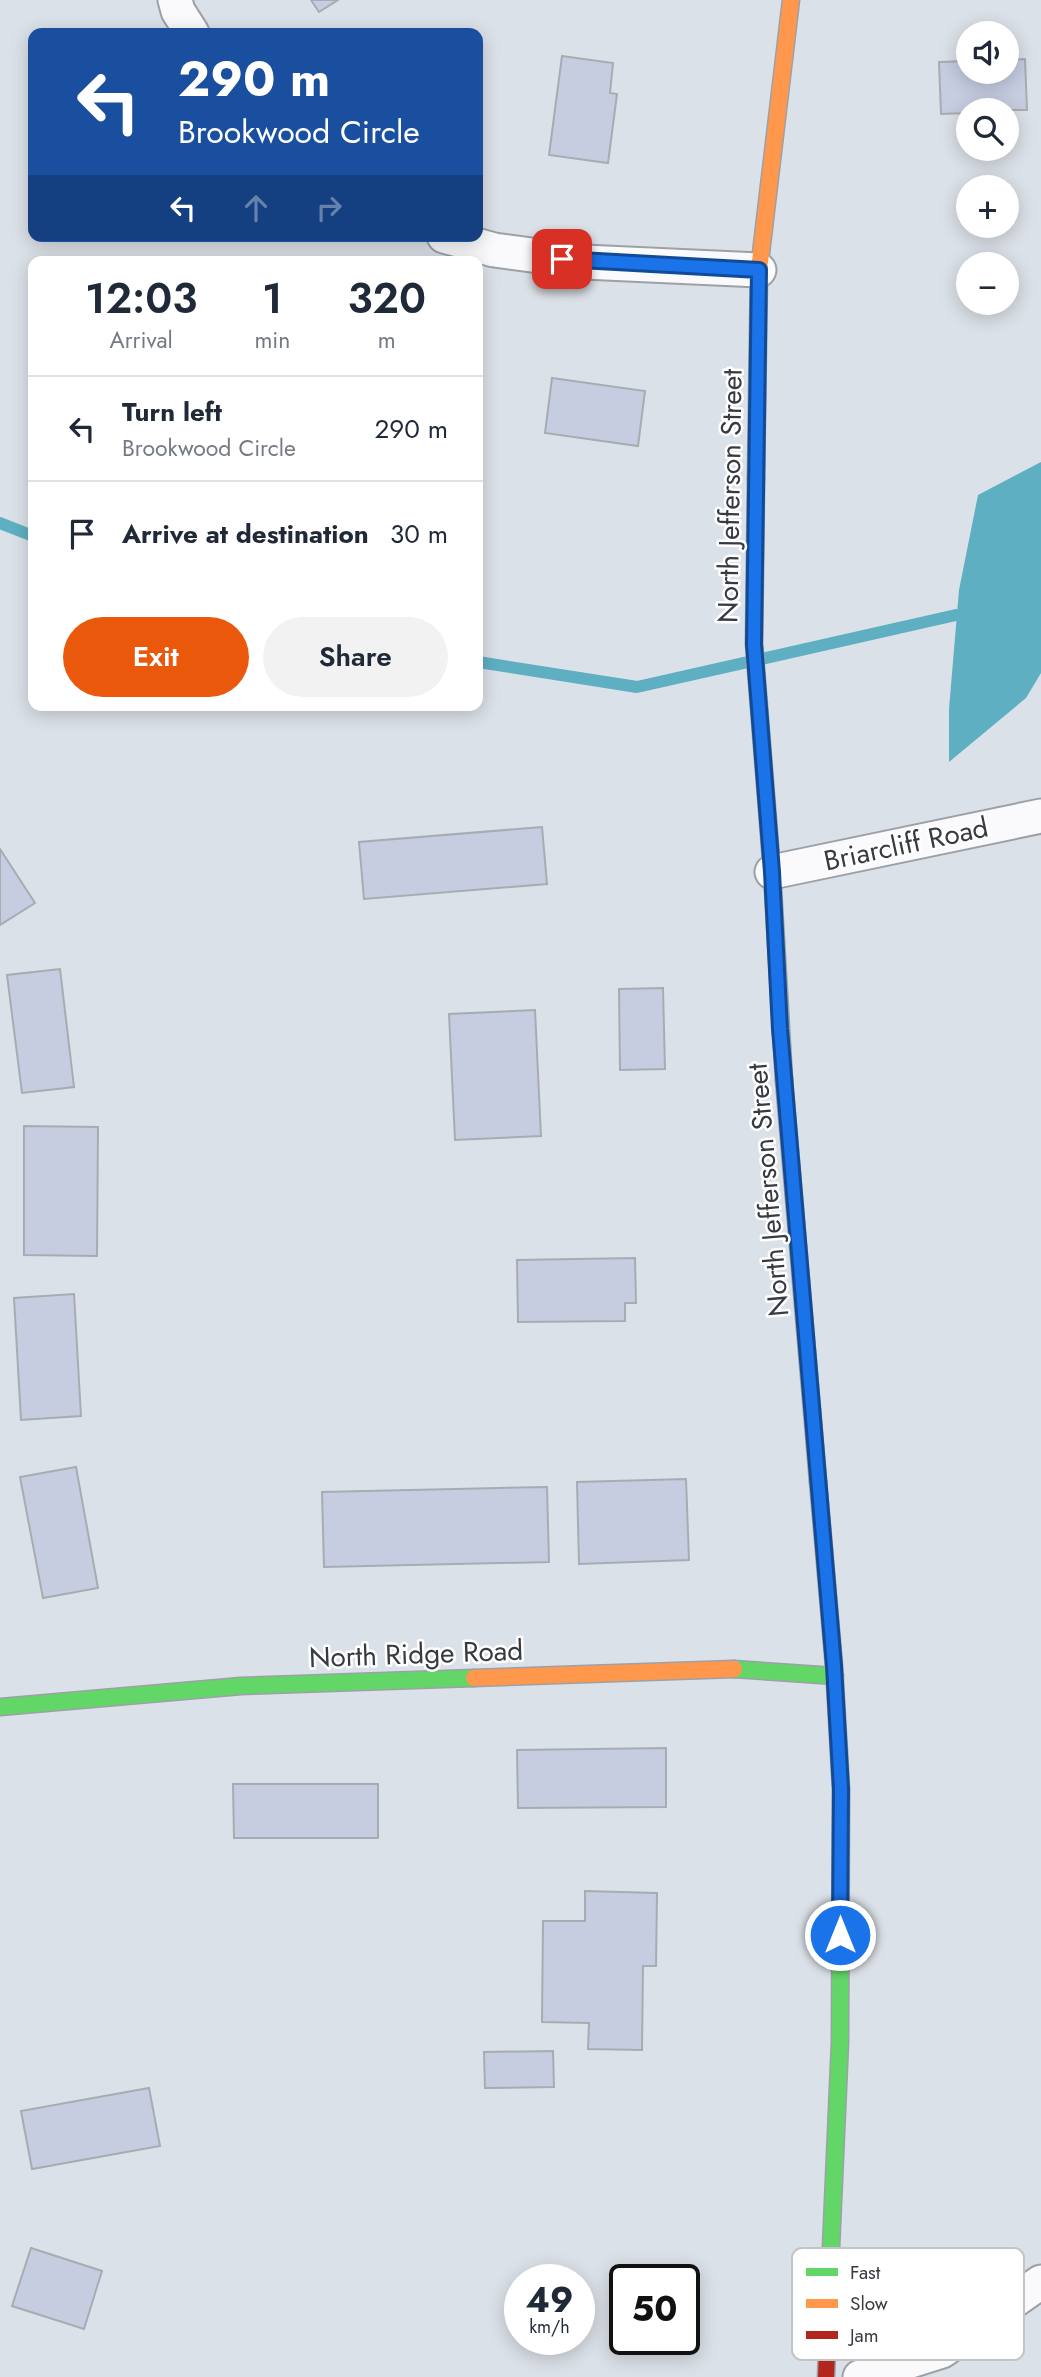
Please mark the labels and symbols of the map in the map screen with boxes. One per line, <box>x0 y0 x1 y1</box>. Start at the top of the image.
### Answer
pin <box>532 229 592 289</box>
street label: North Jefferson Street <box>707 368 753 623</box>
street label: Briarcliff Road <box>820 807 992 881</box>
street label: North Jefferson Street <box>736 1061 799 1318</box>
street label: North Ridge Road <box>308 1630 524 1678</box>
position arrow <box>803 1898 877 1972</box>
legend <box>792 2248 1024 2360</box>
text: Fast <box>850 2259 881 2286</box>
speed limit sign: 50 <box>609 2264 700 2355</box>
text: Slow <box>850 2290 888 2317</box>
text: Jam <box>847 2322 879 2349</box>

